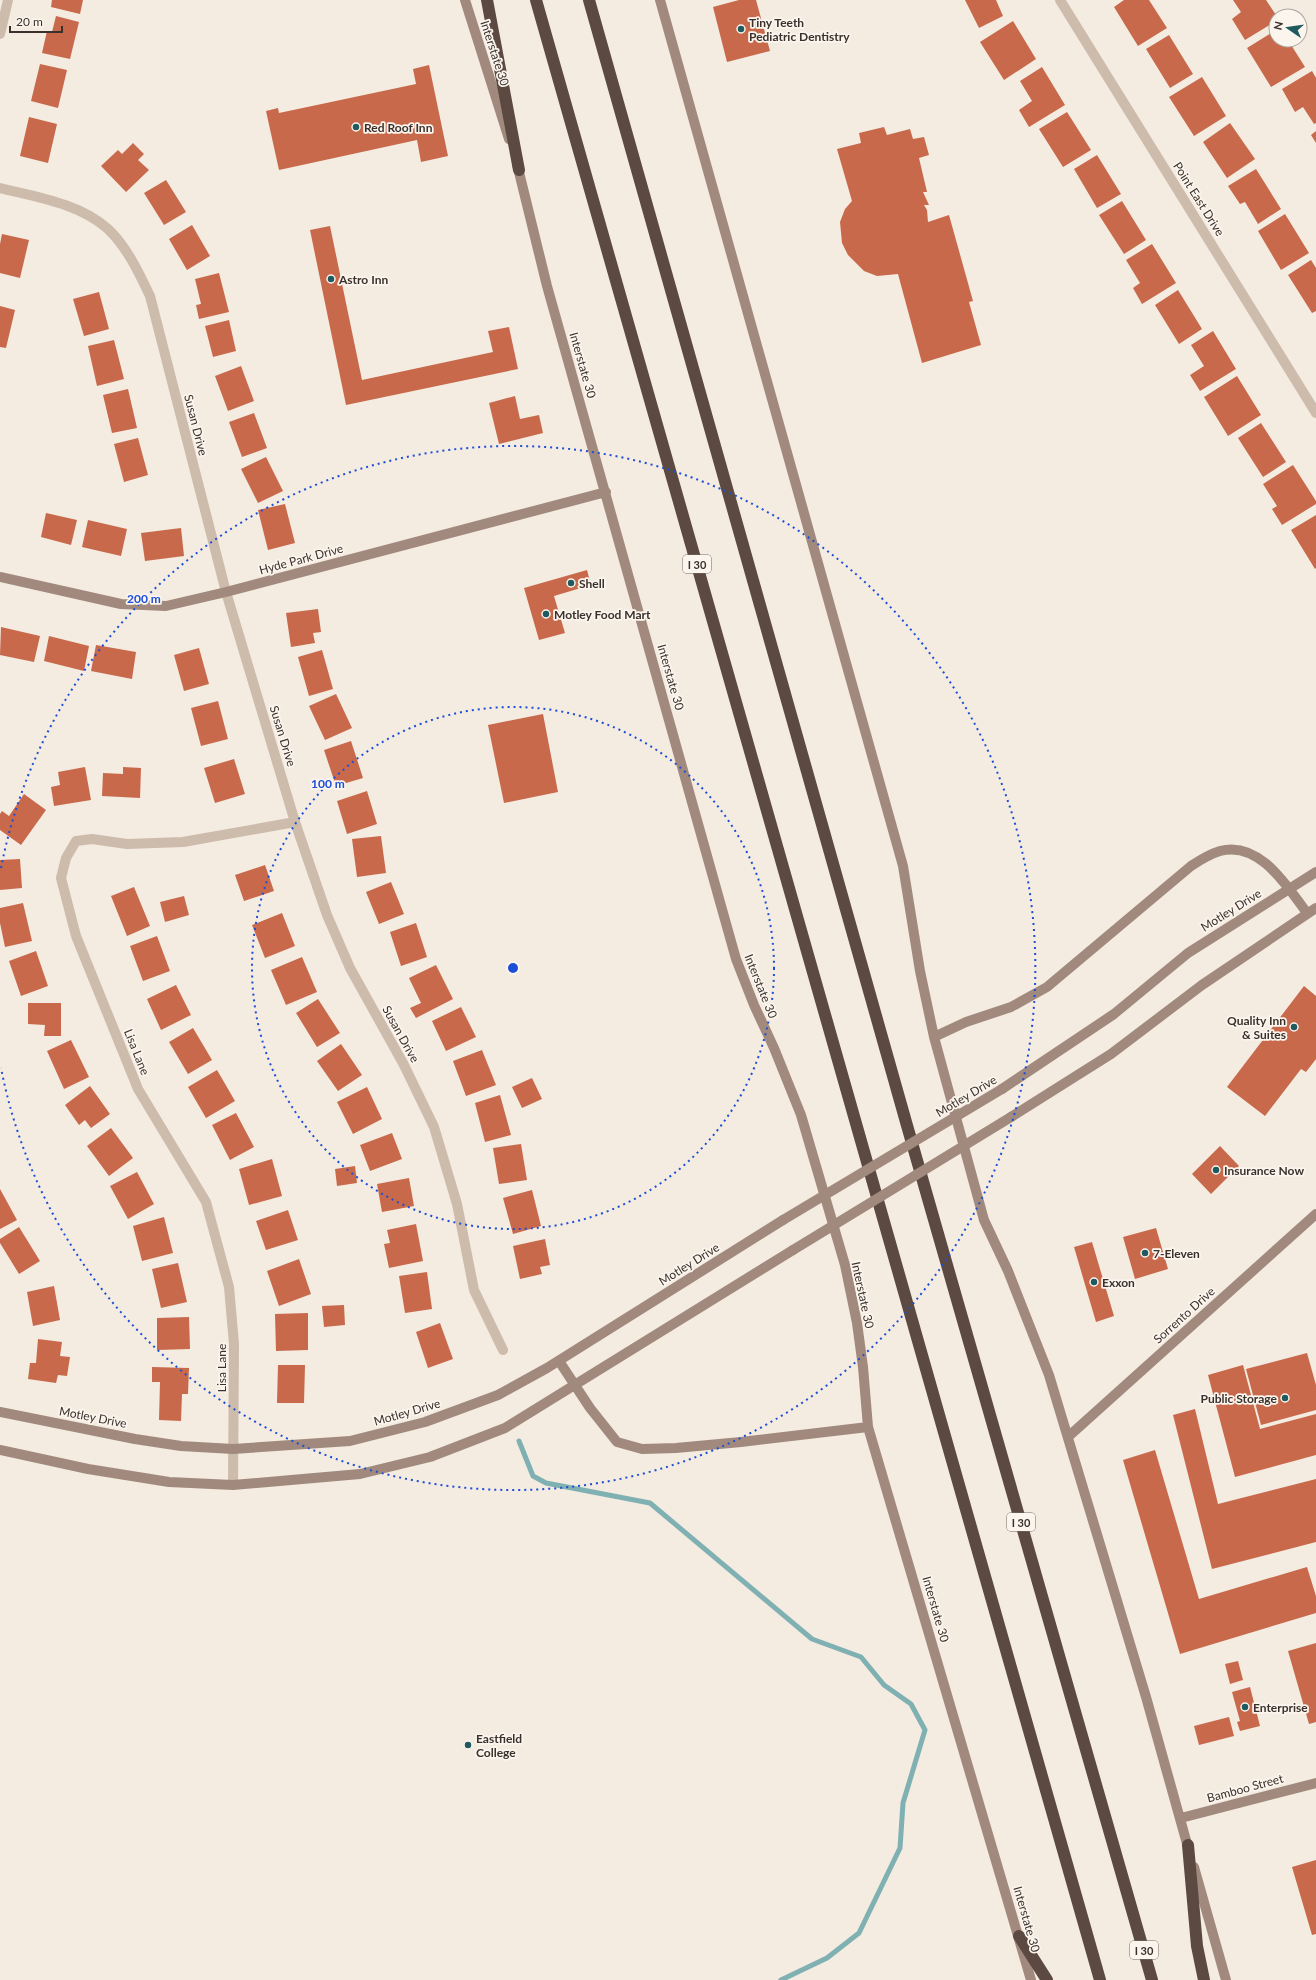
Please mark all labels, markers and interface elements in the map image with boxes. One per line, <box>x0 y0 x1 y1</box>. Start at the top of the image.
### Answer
scale bar <box>10 8 62 34</box>
north arrow <box>1268 8 1308 48</box>
text: 20 m <box>16 14 43 29</box>
place label: Tiny Teeth Pediatric Dentistry <box>749 15 850 44</box>
street label: Interstate 30 <box>477 18 513 88</box>
text: N <box>1270 20 1285 31</box>
marker: Tiny Teeth Pediatric Dentistry <box>736 24 746 34</box>
place label: Red Roof Inn <box>364 120 433 135</box>
marker: Red Roof Inn <box>351 122 361 132</box>
street label: Point East Drive <box>1170 159 1228 239</box>
place label: Astro Inn <box>338 272 388 287</box>
marker: Astro Inn <box>326 274 336 284</box>
street label: Interstate 30 <box>566 330 600 400</box>
street label: Susan Drive <box>181 393 211 457</box>
street label: Hyde Park Drive <box>257 541 345 577</box>
road number: I 30 <box>683 555 711 573</box>
place label: Shell <box>579 576 605 591</box>
marker: Shell <box>566 578 576 588</box>
text: 200 m <box>127 591 161 606</box>
place label: Motley Food Mart <box>554 607 651 622</box>
marker: Motley Food Mart <box>541 609 551 619</box>
street label: Interstate 30 <box>654 642 688 712</box>
street label: Susan Drive <box>267 704 299 768</box>
text: 100 m <box>311 776 345 791</box>
street label: Motley Drive <box>1198 885 1264 935</box>
street label: Interstate 30 <box>741 952 781 1020</box>
centre of rings <box>506 961 520 975</box>
street label: Susan Drive <box>379 1003 423 1065</box>
place label: Quality Inn & Suites <box>1227 1013 1286 1042</box>
marker: Quality Inn & Suites <box>1289 1022 1299 1032</box>
street label: Lisa Lane <box>121 1027 153 1077</box>
street label: Motley Drive <box>933 1072 999 1120</box>
place label: Insurance Now <box>1224 1163 1304 1178</box>
marker: Insurance Now <box>1211 1165 1221 1175</box>
street label: Motley Drive <box>656 1239 722 1289</box>
place label: 7-Eleven <box>1153 1246 1200 1261</box>
marker: 7-Eleven <box>1140 1248 1150 1258</box>
street label: Interstate 30 <box>849 1260 877 1330</box>
place label: Exxon <box>1102 1275 1135 1290</box>
marker: Exxon <box>1089 1277 1099 1287</box>
street label: Sorrento Drive <box>1150 1284 1218 1346</box>
street label: Lisa Lane <box>214 1344 229 1392</box>
place label: Public Storage <box>1201 1391 1278 1406</box>
marker: Public Storage <box>1280 1393 1290 1403</box>
street label: Motley Drive <box>372 1395 442 1429</box>
street label: Motley Drive <box>58 1403 128 1431</box>
road number: I 30 <box>1007 1513 1035 1531</box>
street label: Interstate 30 <box>919 1574 953 1644</box>
place label: Enterprise <box>1253 1700 1308 1715</box>
marker: Enterprise <box>1240 1702 1250 1712</box>
place label: Eastfield College <box>476 1731 522 1760</box>
marker: Eastfield College <box>463 1740 473 1750</box>
street label: Bamboo Street <box>1205 1770 1286 1805</box>
street label: Interstate 30 <box>1010 1884 1044 1954</box>
road number: I 30 <box>1130 1941 1158 1959</box>

